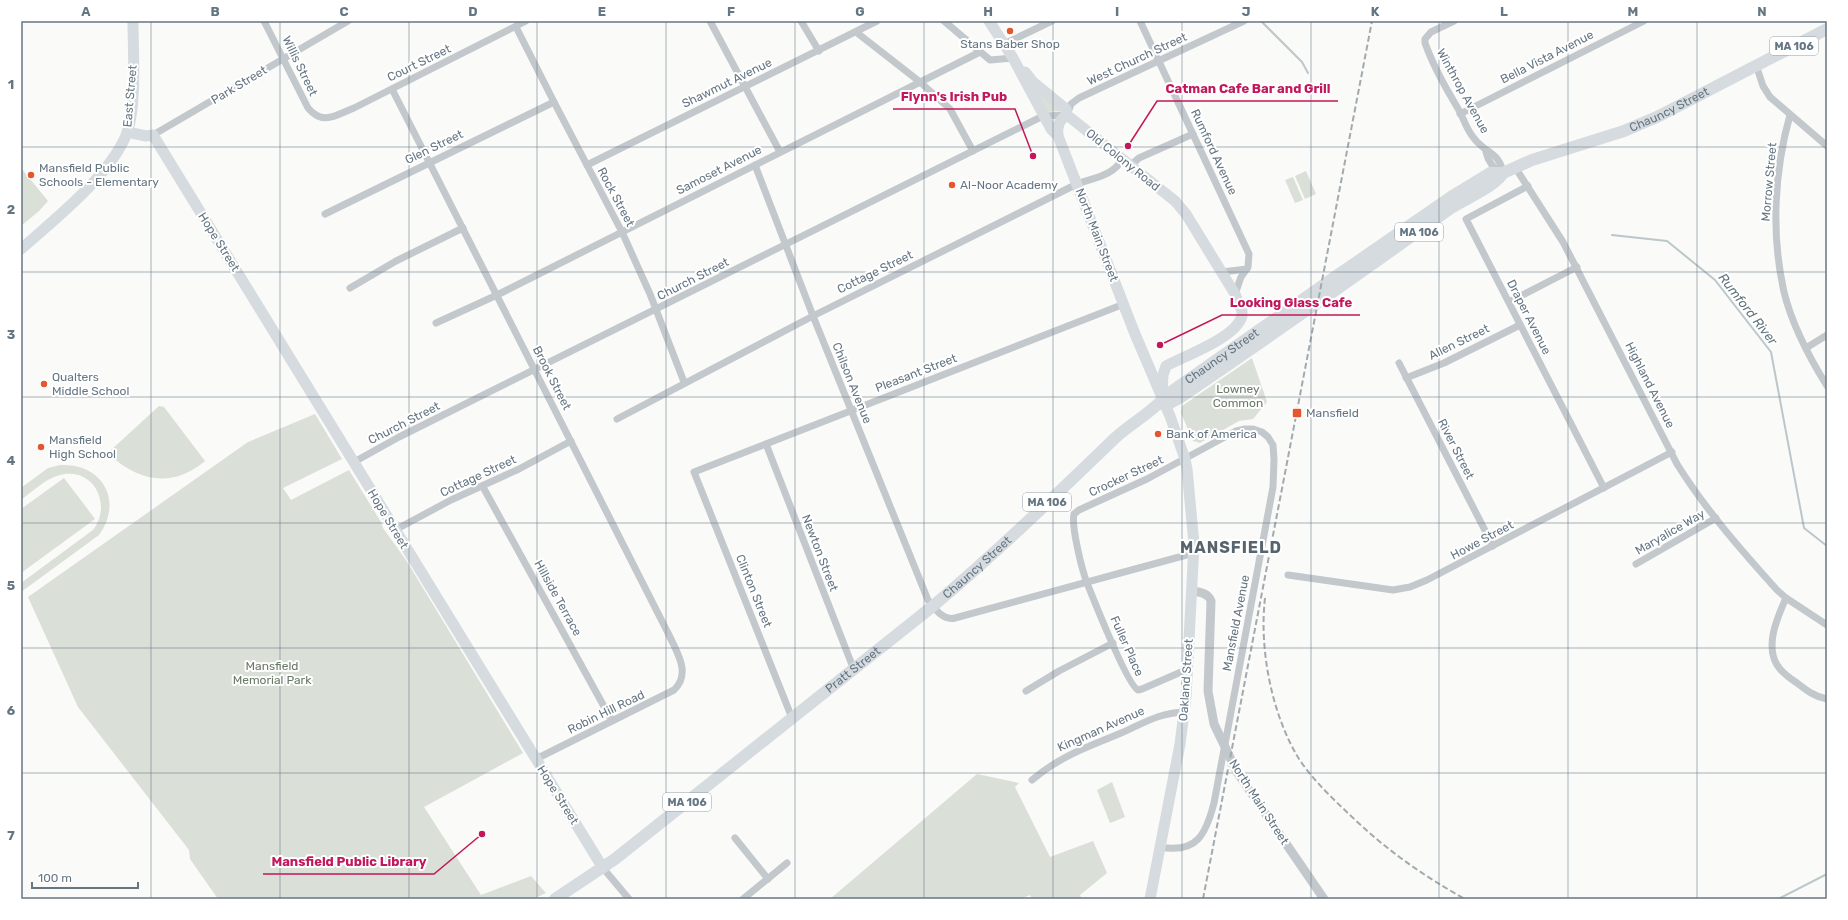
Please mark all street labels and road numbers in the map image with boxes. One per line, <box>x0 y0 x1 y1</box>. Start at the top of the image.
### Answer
street label: Bella Vista Avenue <box>1498 27 1596 87</box>
street label: West Church Street <box>1085 30 1189 88</box>
street label: Willis Street <box>279 34 321 99</box>
road number: MA 106 <box>1770 37 1818 55</box>
street label: Court Street <box>385 41 453 84</box>
street label: Winthrop Avenue <box>1434 46 1492 136</box>
street label: Shawmut Avenue <box>680 55 774 111</box>
street label: Park Street <box>209 63 270 107</box>
street label: East Street <box>120 64 140 128</box>
street label: Chauncy Street <box>1627 84 1712 135</box>
street label: Rumford Avenue <box>1188 107 1240 197</box>
street label: Old Colony Road <box>1083 126 1163 194</box>
street label: Glen Street <box>403 127 466 167</box>
street label: Samoset Avenue <box>674 142 764 198</box>
street label: Morrow Street <box>1759 142 1779 222</box>
street label: Rock Street <box>595 165 638 229</box>
street label: North Main Street <box>1073 186 1121 284</box>
street label: Hope Street <box>195 210 243 274</box>
road number: MA 106 <box>1395 223 1443 241</box>
street label: Cottage Street <box>835 248 915 296</box>
street label: Church Street <box>655 255 731 303</box>
street label: Draper Avenue <box>1504 277 1554 357</box>
street label: Allen Street <box>1426 321 1492 363</box>
street label: Chauncy Street <box>1182 325 1262 387</box>
street label: Chilson Avenue <box>829 340 875 426</box>
street label: Highland Avenue <box>1622 340 1678 431</box>
street label: Brook Street <box>530 344 574 413</box>
street label: Pleasant Street <box>873 351 959 395</box>
street label: Church Street <box>366 399 442 447</box>
street label: River Street <box>1435 416 1477 482</box>
street label: Cottage Street <box>438 452 519 500</box>
street label: Crocker Street <box>1087 453 1166 499</box>
street label: Hope Street <box>365 487 411 552</box>
road number: MA 106 <box>1023 493 1071 511</box>
street label: Maryalice Way <box>1633 506 1708 558</box>
street label: Newton Street <box>799 513 841 594</box>
street label: Howe Street <box>1448 517 1516 562</box>
street label: Chauncy Street <box>940 533 1014 602</box>
street label: Clinton Street <box>733 552 775 630</box>
street label: Hillside Terrace <box>531 558 585 639</box>
street label: Mansfield Avenue <box>1220 574 1252 672</box>
street label: Fuller Place <box>1107 614 1147 679</box>
street label: Oakland Street <box>1176 638 1196 722</box>
street label: Pratt Street <box>823 644 883 696</box>
street label: Robin Hill Road <box>565 687 647 737</box>
street label: Kingman Avenue <box>1055 703 1147 754</box>
street label: North Main Street <box>1226 757 1292 847</box>
street label: Hope Street <box>534 763 582 827</box>
road number: MA 106 <box>663 793 711 811</box>

